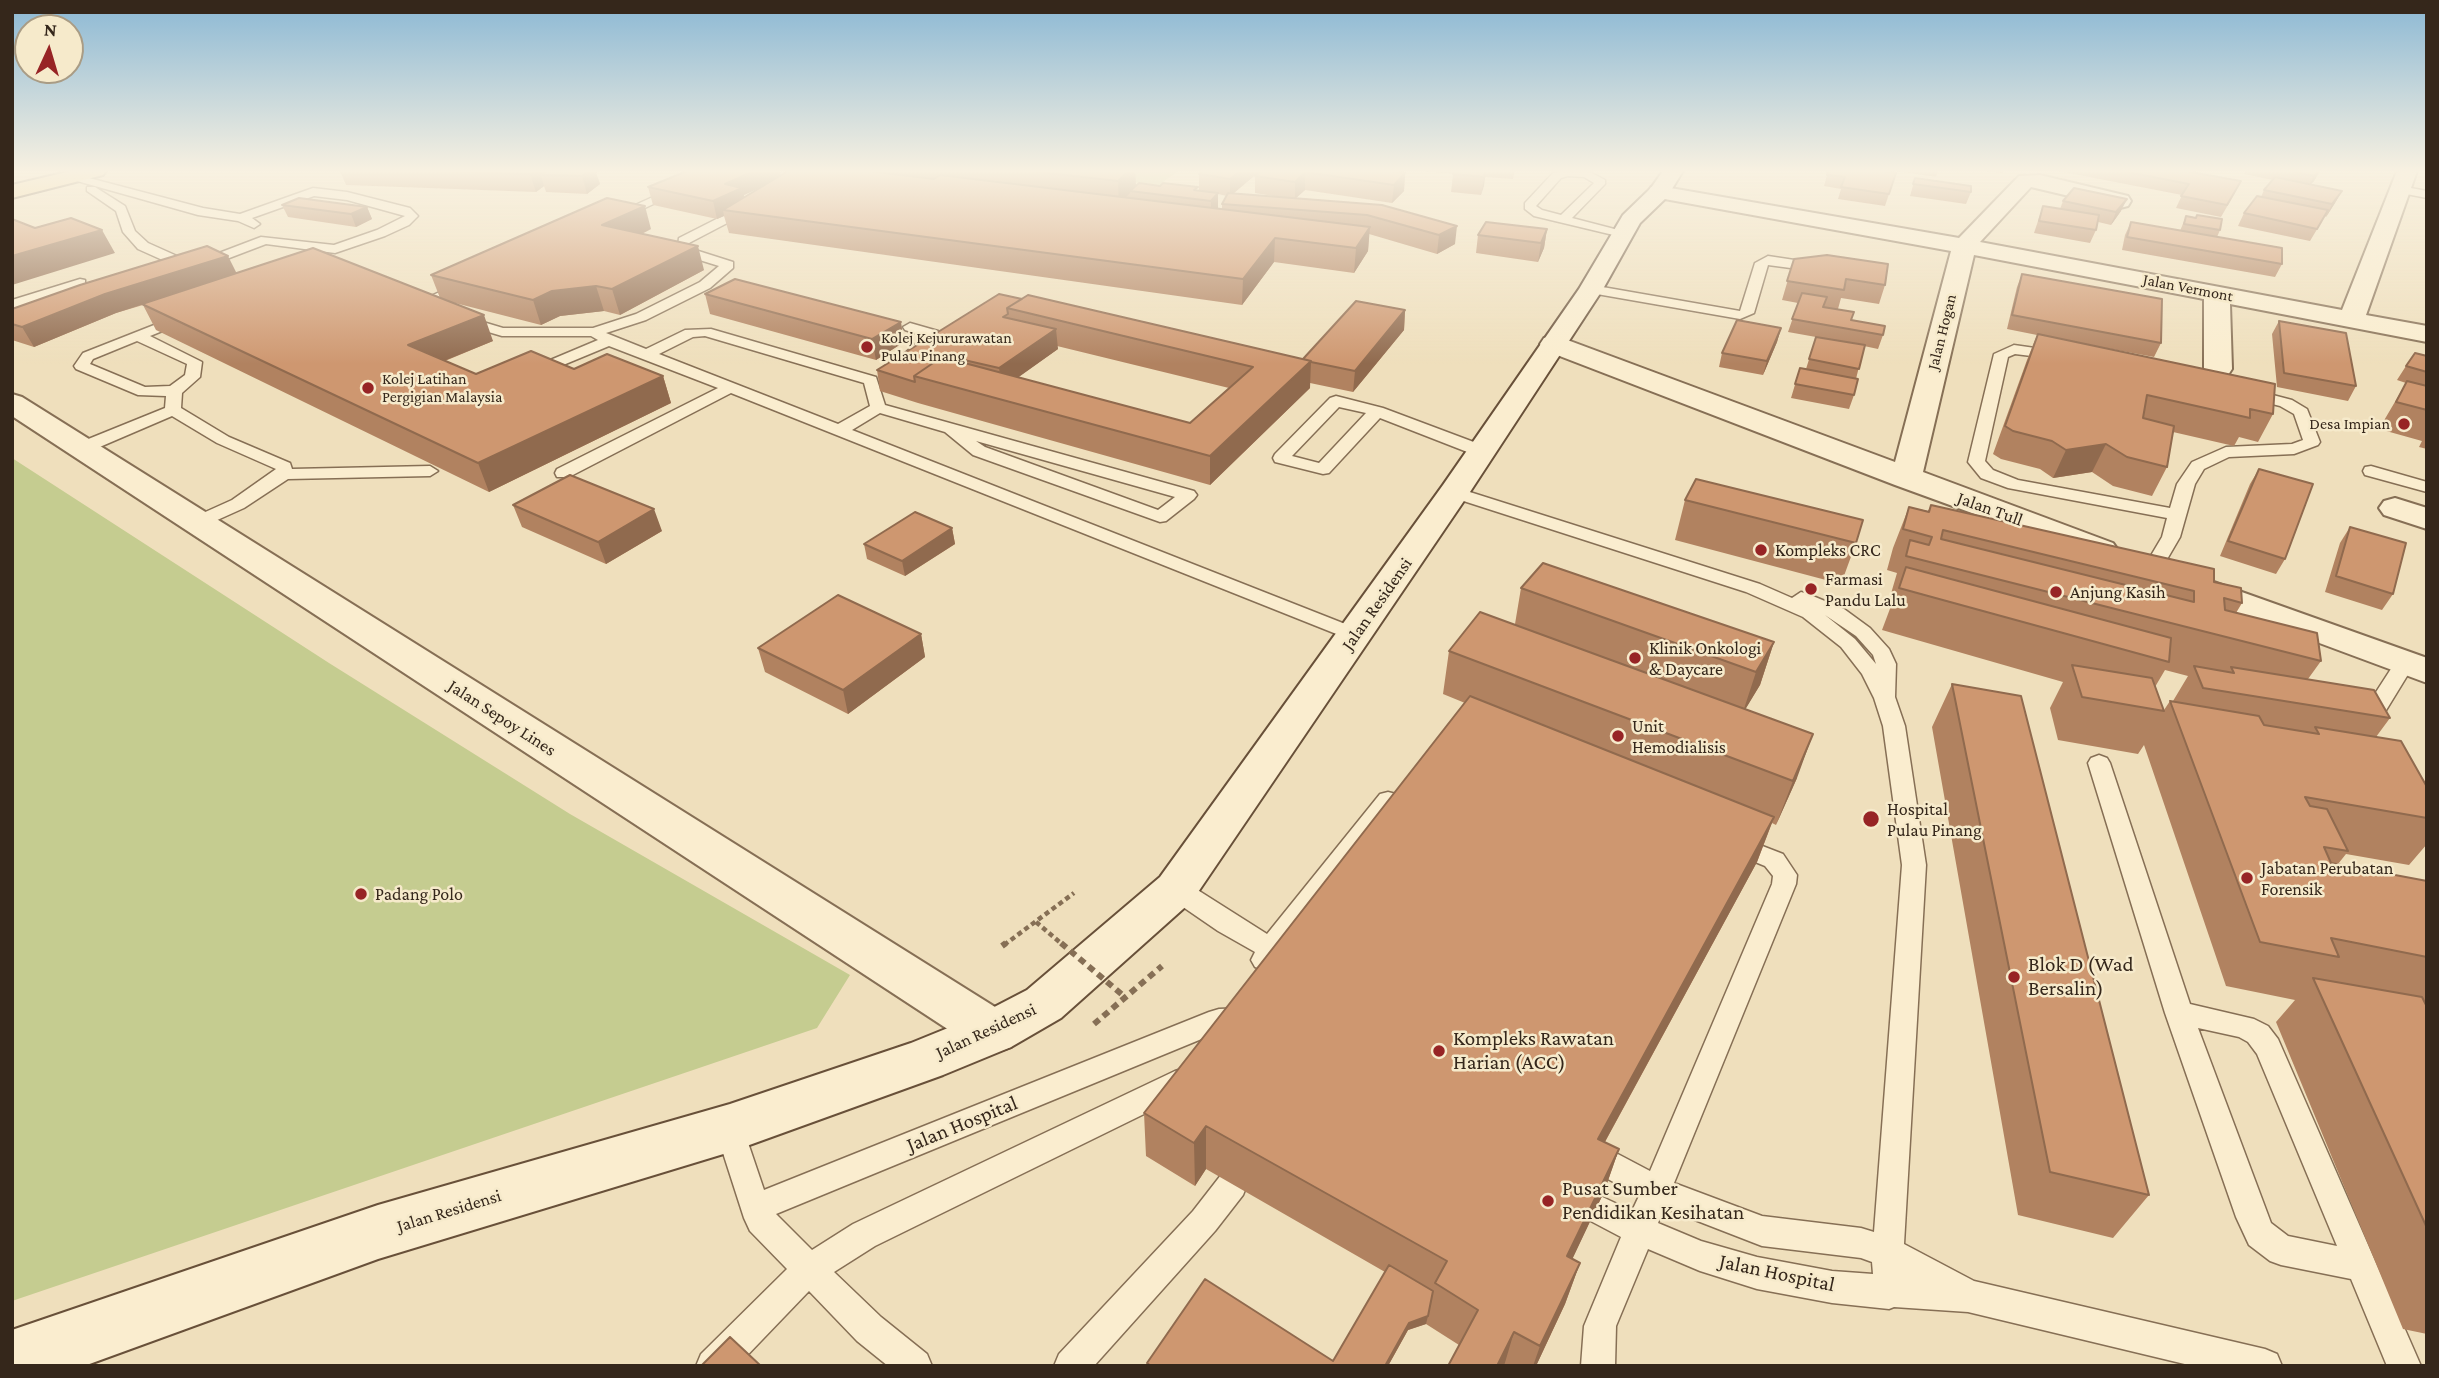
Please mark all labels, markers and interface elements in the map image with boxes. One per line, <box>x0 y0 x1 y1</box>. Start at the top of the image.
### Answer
north arrow <box>14 14 84 84</box>
text: N <box>43 19 58 40</box>
street label: Jalan Vermont <box>2141 270 2235 306</box>
street label: Jalan Hogan <box>1923 292 1961 372</box>
place label: Kolej Kejururawatan Pulau Pinang <box>881 328 1012 366</box>
marker: Kolej Kejururawatan Pulau Pinang <box>859 339 875 355</box>
place label: Kolej Latihan Pergigian Malaysia <box>382 369 502 407</box>
marker: Kolej Latihan Pergigian Malaysia <box>360 380 376 396</box>
place label: Desa Impian <box>2309 414 2390 434</box>
marker: Desa Impian <box>2396 416 2412 432</box>
street label: Jalan Tull <box>1954 487 2026 531</box>
place label: Kompleks CRC <box>1775 539 1881 561</box>
marker: Kompleks CRC <box>1753 542 1769 558</box>
street label: Jalan Residensi <box>1337 554 1417 654</box>
place label: Farmasi Pandu Lalu <box>1825 568 1906 610</box>
marker: Farmasi Pandu Lalu <box>1803 581 1819 597</box>
place label: Anjung Kasih <box>2070 581 2166 603</box>
marker: Anjung Kasih <box>2048 584 2064 600</box>
place label: Klinik Onkologi & Daycare <box>1649 637 1761 680</box>
marker: Klinik Onkologi & Daycare <box>1627 650 1643 666</box>
street label: Jalan Sepoy Lines <box>444 675 560 761</box>
place label: Unit Hemodialisis <box>1632 715 1726 758</box>
marker: Unit Hemodialisis <box>1610 728 1626 744</box>
place label: Hospital Pulau Pinang <box>1887 798 1982 840</box>
marker: Hospital Pulau Pinang <box>1861 809 1881 829</box>
place label: Jabatan Perubatan Forensik <box>2261 857 2393 900</box>
marker: Jabatan Perubatan Forensik <box>2239 870 2255 886</box>
place label: Padang Polo <box>375 883 463 905</box>
marker: Padang Polo <box>353 886 369 902</box>
place label: Blok D (Wad Bersalin) <box>2028 952 2133 1002</box>
marker: Blok D (Wad Bersalin) <box>2006 969 2022 985</box>
street label: Jalan Residensi <box>932 998 1040 1064</box>
place label: Kompleks Rawatan Harian (ACC) <box>1453 1026 1614 1076</box>
marker: Kompleks Rawatan Harian (ACC) <box>1431 1043 1447 1059</box>
street label: Jalan Hospital <box>903 1090 1021 1158</box>
place label: Pusat Sumber Pendidikan Kesihatan <box>1562 1176 1744 1226</box>
street label: Jalan Residensi <box>394 1185 504 1237</box>
marker: Pusat Sumber Pendidikan Kesihatan <box>1540 1193 1556 1209</box>
street label: Jalan Hospital <box>1717 1248 1837 1298</box>

